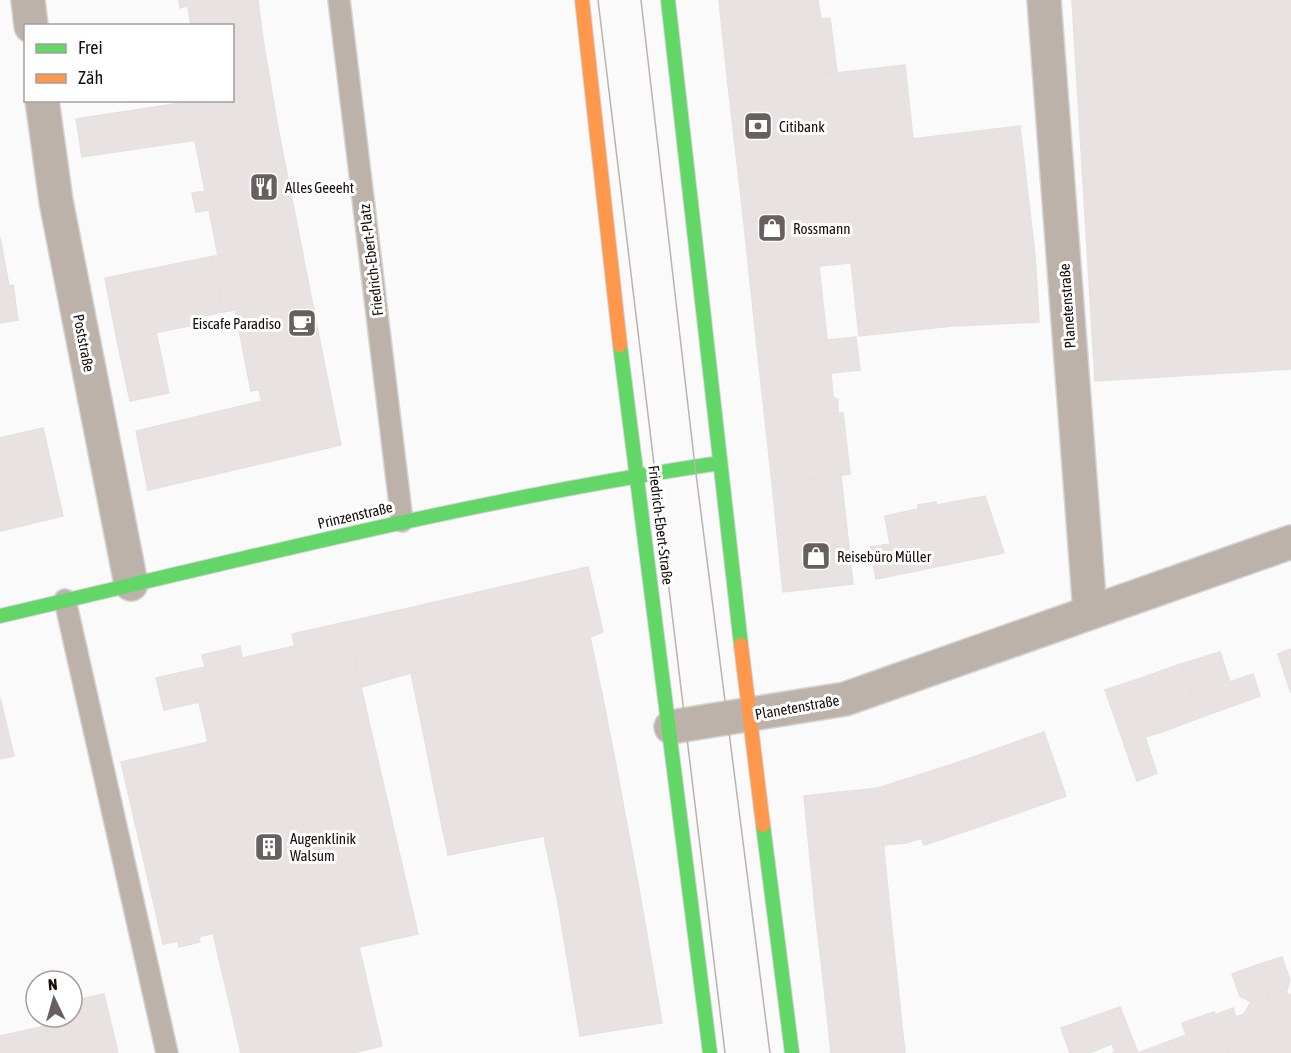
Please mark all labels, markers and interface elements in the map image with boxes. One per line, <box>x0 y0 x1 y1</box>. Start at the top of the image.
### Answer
legend <box>24 24 234 102</box>
text: Frei <box>78 37 103 58</box>
text: Zäh <box>78 67 103 88</box>
bank icon: Citibank <box>742 110 774 142</box>
place label: Citibank <box>779 118 825 135</box>
restaurant icon: Alles Geeeht <box>248 171 280 203</box>
place label: Alles Geeeht <box>285 179 354 196</box>
street label: Friedrich-Ebert-Platz <box>356 202 386 317</box>
shop icon: Rossmann <box>756 212 788 244</box>
place label: Rossmann <box>793 220 850 237</box>
street label: Planetenstraße <box>1056 263 1078 349</box>
cafe icon: Eiscafe Paradiso <box>286 307 318 339</box>
street label: Poststraße <box>70 313 98 373</box>
place label: Eiscafe Paradiso <box>192 315 281 332</box>
street label: Friedrich-Ebert-Straße <box>645 464 677 586</box>
street label: Prinzenstraße <box>316 498 394 532</box>
shop icon: Reisebüro Müller <box>800 540 832 572</box>
place label: Reisebüro Müller <box>837 548 932 565</box>
street label: Planetenstraße <box>754 691 841 723</box>
place label: Augenklinik Walsum <box>290 830 357 864</box>
building icon: Augenklinik Walsum <box>253 831 285 863</box>
north arrow <box>24 969 84 1029</box>
text: N <box>47 975 58 993</box>

